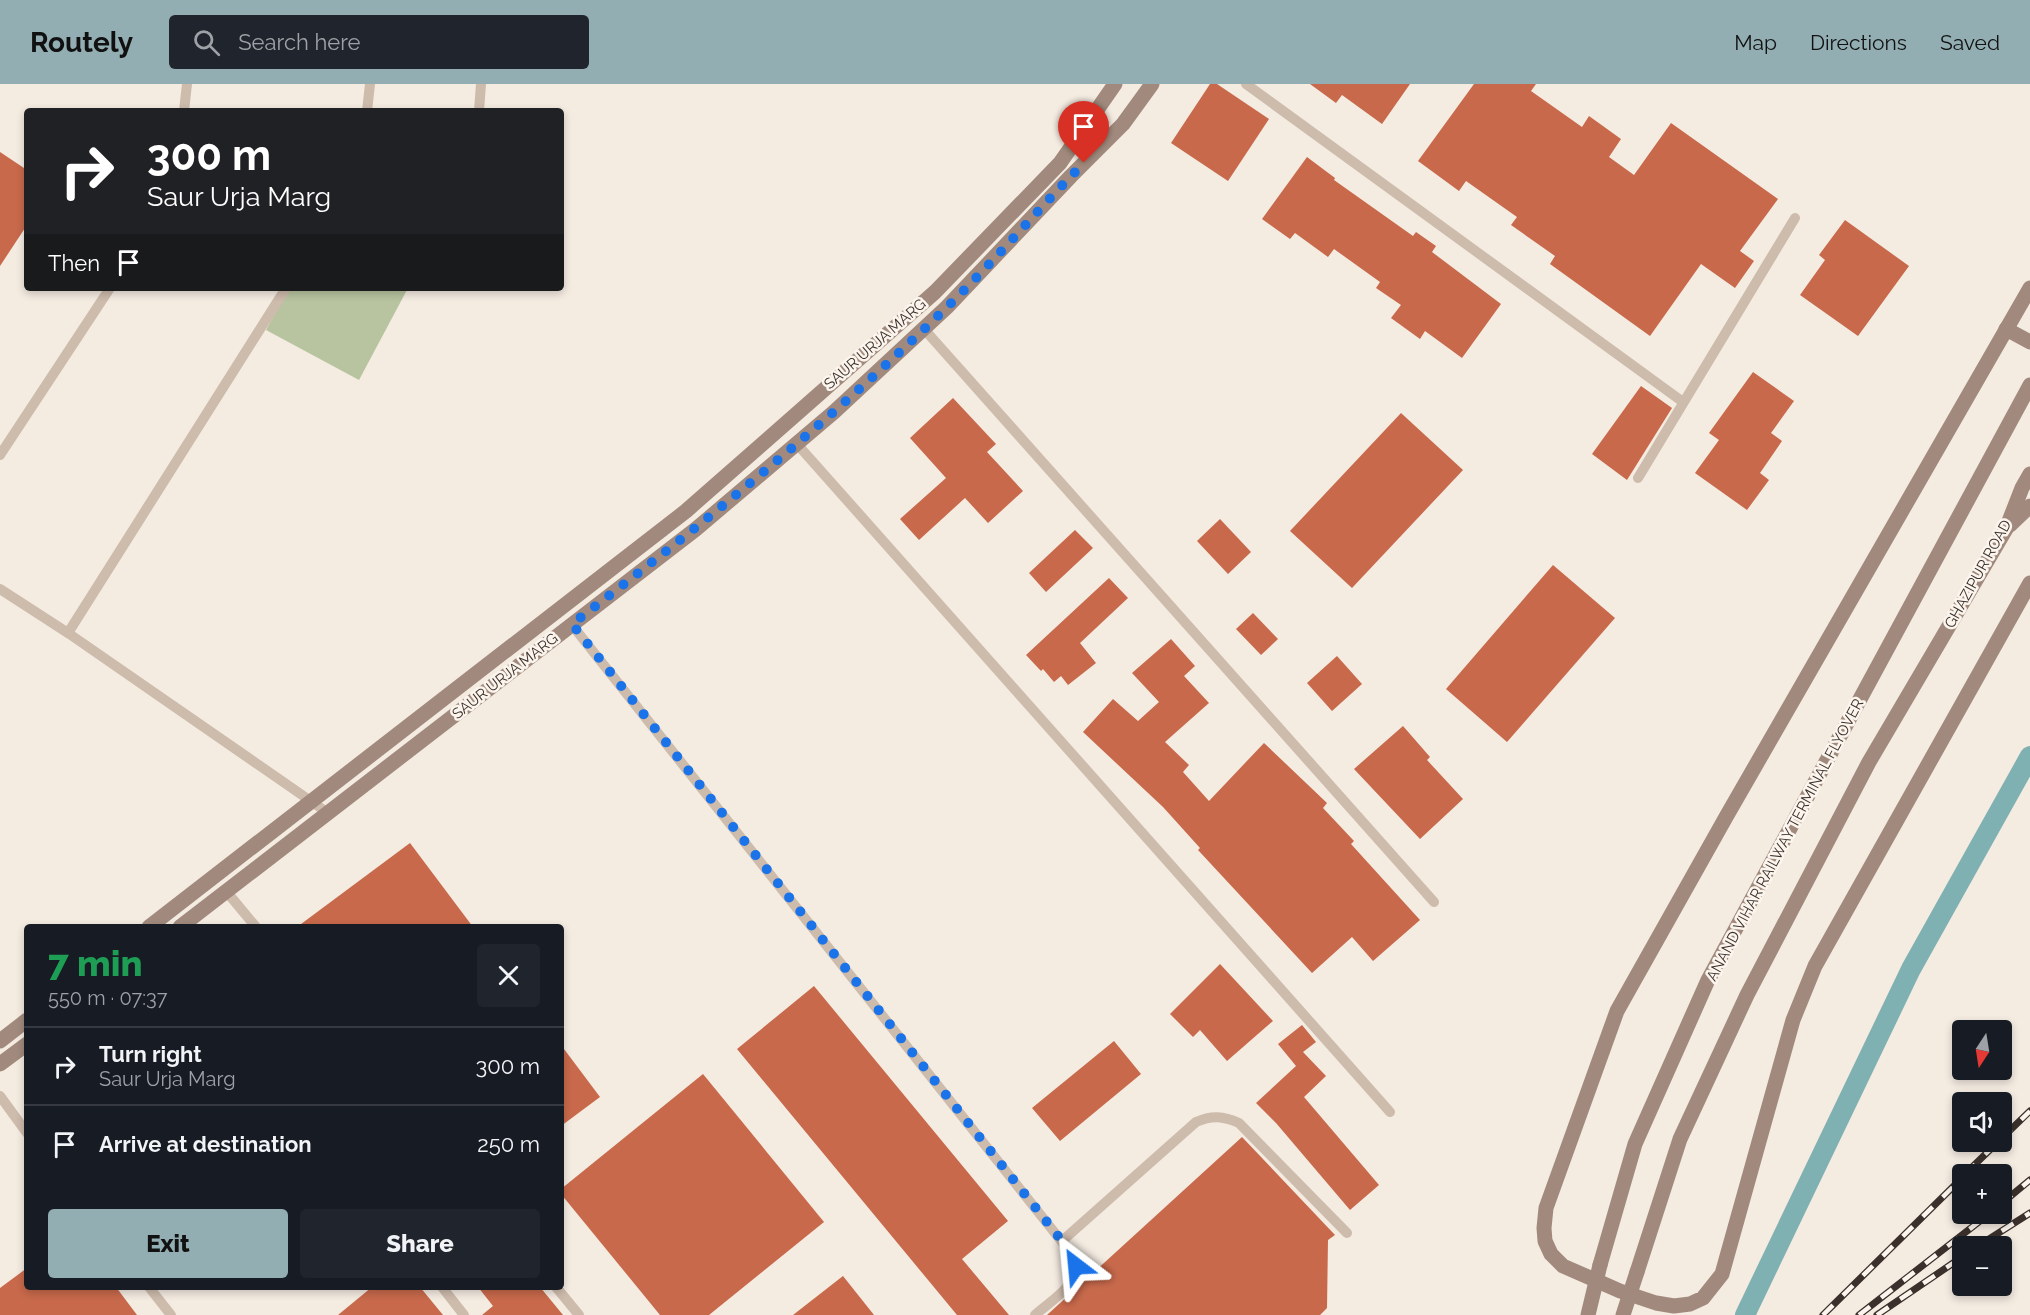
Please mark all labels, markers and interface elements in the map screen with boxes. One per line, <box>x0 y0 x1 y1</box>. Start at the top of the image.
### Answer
search box <box>169 15 589 69</box>
text: Routely <box>30 26 133 59</box>
icon: search <box>190 26 223 59</box>
text: Search here <box>238 29 360 55</box>
text: Map <box>1734 30 1777 55</box>
text: Directions <box>1810 30 1907 55</box>
text: Saved <box>1940 30 2000 55</box>
pin <box>1058 101 1109 163</box>
icon: arrive <box>1067 110 1100 143</box>
text: 300 m <box>147 131 271 180</box>
icon: right <box>48 132 126 210</box>
text: Saur Urja Marg <box>147 181 331 212</box>
icon: arrive <box>112 246 145 279</box>
text: Then <box>48 250 100 276</box>
street label: SAUR URJA MARG <box>820 295 930 393</box>
street label: GHAZIPUR ROAD <box>1941 517 2015 631</box>
street label: SAUR URJA MARG <box>449 629 561 723</box>
street label: ANAND VIHAR RAILWAY TERMINAL FLYOVER <box>1703 696 1867 984</box>
text: 7 min <box>48 942 143 984</box>
button: close <box>477 944 540 1007</box>
text: 550 m · 07:37 <box>48 986 167 1010</box>
north arrow <box>1952 1020 2012 1080</box>
map controls <box>1952 1020 2012 1296</box>
text: Turn right <box>99 1041 202 1067</box>
icon: right <box>48 1050 81 1083</box>
text: 300 m <box>475 1053 540 1079</box>
text: Saur Urja Marg <box>99 1067 236 1091</box>
button: sound <box>1952 1092 2012 1152</box>
icon: arrive <box>48 1128 81 1161</box>
text: Arrive at destination <box>99 1131 312 1157</box>
text: 250 m <box>477 1131 540 1157</box>
button: + <box>1952 1164 2012 1224</box>
button: Exit <box>48 1209 288 1278</box>
button: Share <box>300 1209 540 1278</box>
position arrow <box>1044 1234 1108 1298</box>
button: − <box>1952 1236 2012 1296</box>

